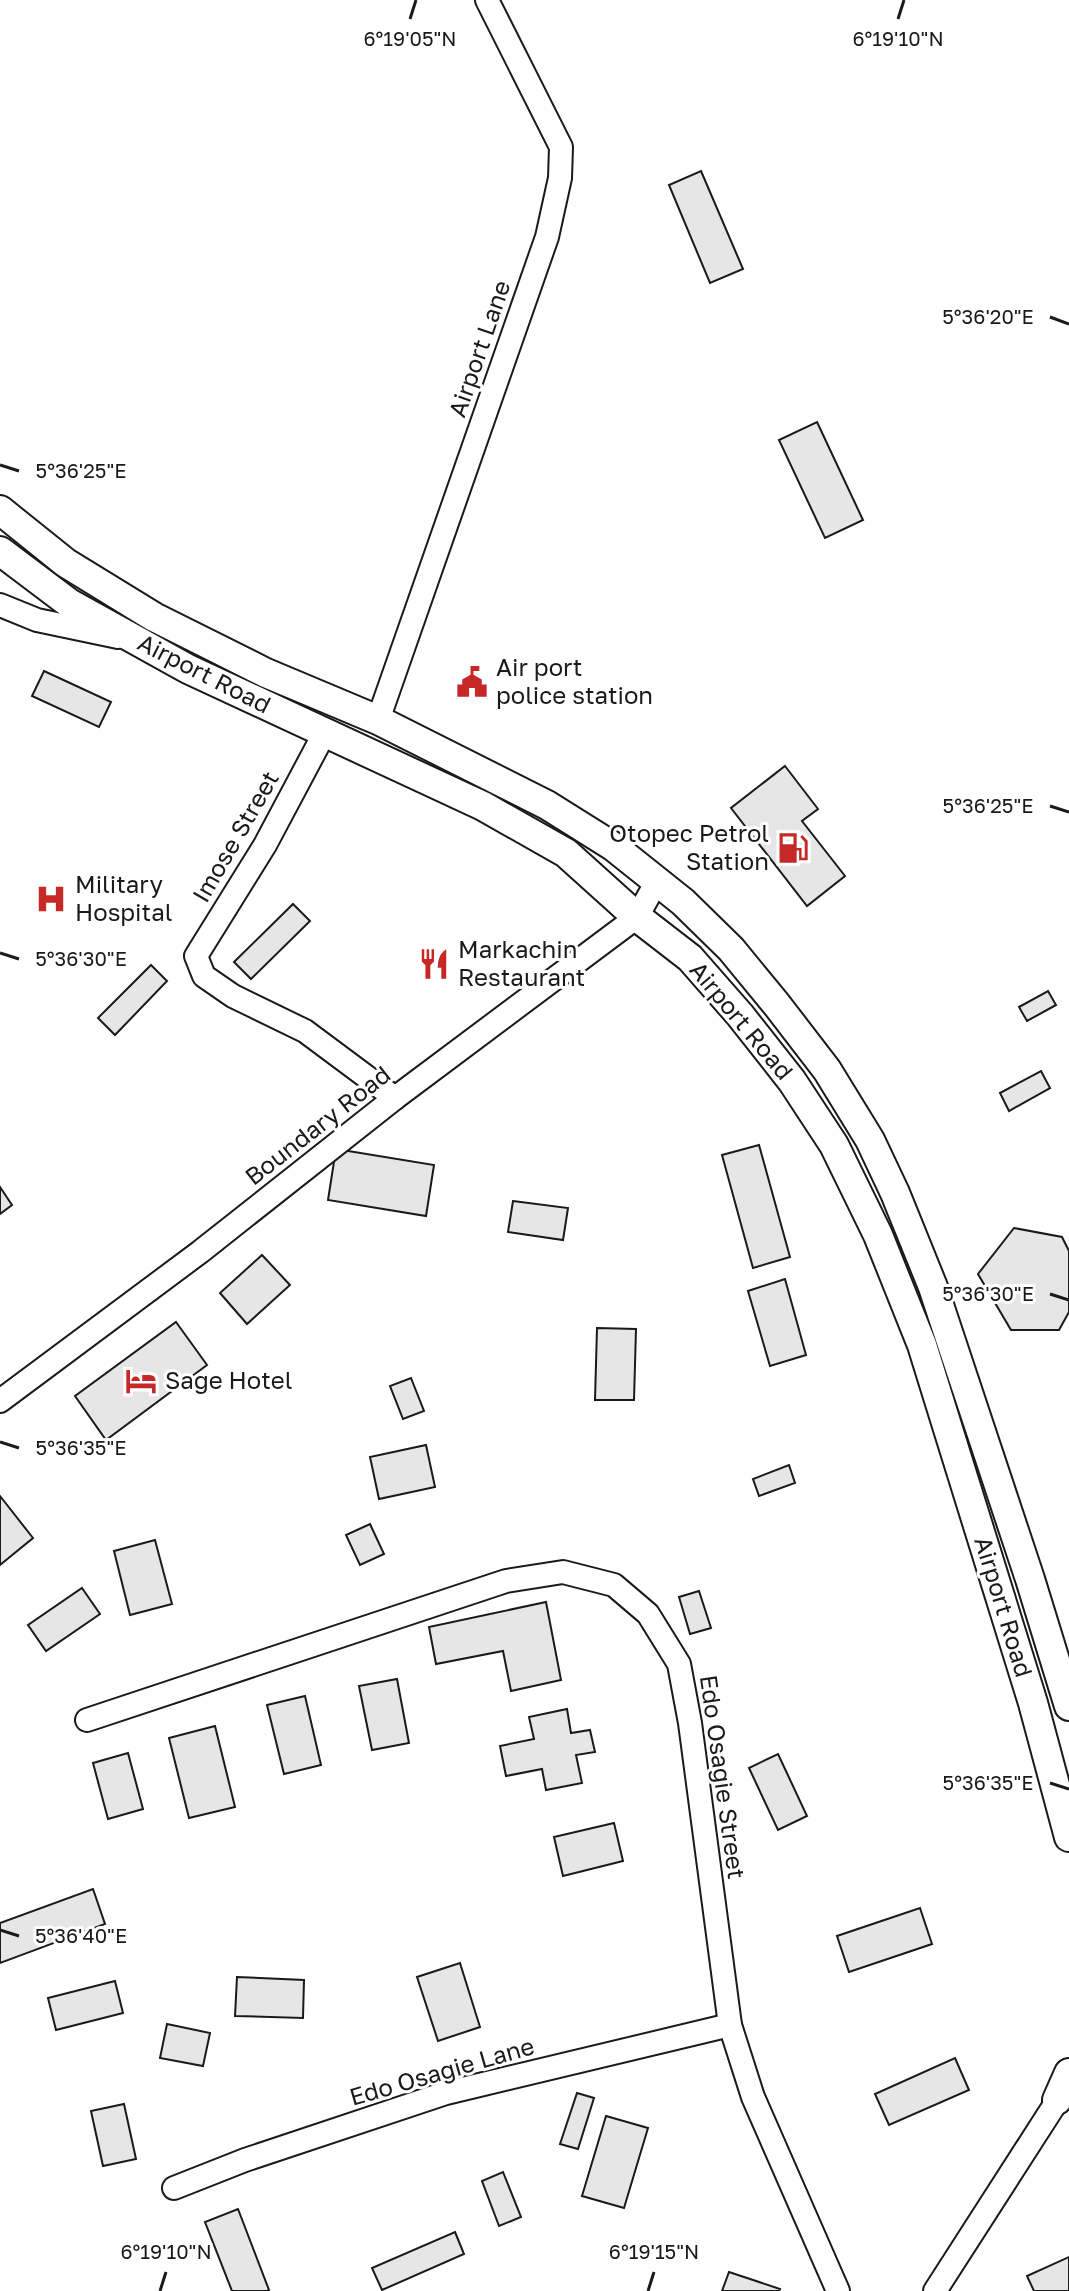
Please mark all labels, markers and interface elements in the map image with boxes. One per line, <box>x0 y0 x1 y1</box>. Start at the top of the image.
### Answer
text: 6°19'05"N <box>363 26 457 50</box>
text: 6°19'10"N <box>852 26 944 50</box>
street label: Airport Lane <box>442 276 516 421</box>
text: 5°36'20"E <box>942 304 1034 328</box>
text: 5°36'25"E <box>36 458 126 482</box>
street label: Airport Road <box>133 627 276 719</box>
place label: Air port police station <box>496 652 653 709</box>
public building icon: Air port police station <box>455 665 489 699</box>
street label: Imose Street <box>185 765 284 907</box>
text: 5°36'25"E <box>943 793 1033 817</box>
place label: Otopec Petrol Station <box>609 818 769 875</box>
fuel station icon: Otopec Petrol Station <box>776 831 810 865</box>
place label: Military Hospital <box>75 869 172 926</box>
hospital icon: Military Hospital <box>34 882 68 916</box>
place label: Markachin Restaurant <box>458 934 585 991</box>
text: 5°36'30"E <box>35 946 127 970</box>
restaurant icon: Markachin Restaurant <box>417 947 451 981</box>
street label: Airport Road <box>684 955 800 1085</box>
street label: Boundary Road <box>239 1059 396 1191</box>
text: 5°36'30"E <box>942 1281 1034 1305</box>
hotel icon: Sage Hotel <box>124 1364 158 1398</box>
place label: Sage Hotel <box>165 1365 292 1394</box>
text: 5°36'35"E <box>36 1435 126 1459</box>
street label: Airport Road <box>969 1533 1040 1680</box>
street label: Edo Osagie Street <box>695 1673 752 1881</box>
text: 5°36'35"E <box>943 1770 1033 1794</box>
text: 5°36'40"E <box>35 1923 127 1947</box>
street label: Edo Osagie Lane <box>346 2030 537 2111</box>
text: 6°19'10"N <box>120 2239 212 2263</box>
text: 6°19'15"N <box>609 2239 699 2263</box>

